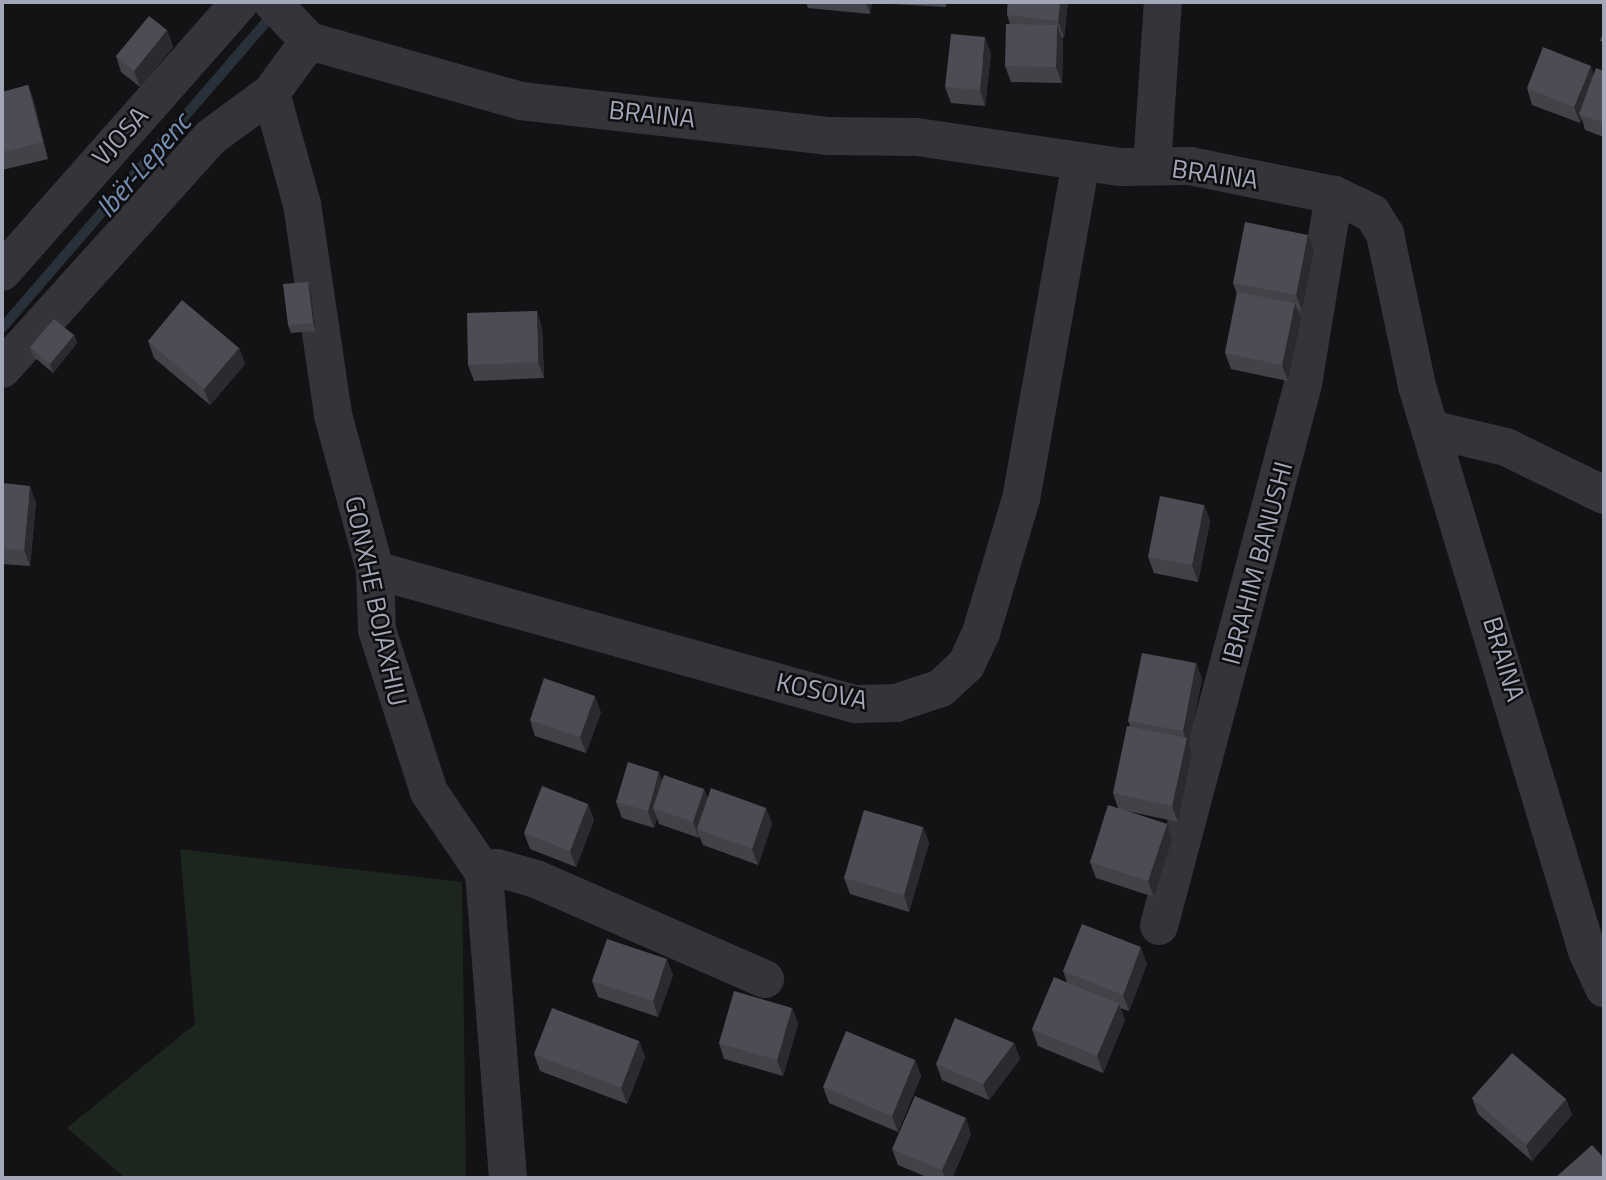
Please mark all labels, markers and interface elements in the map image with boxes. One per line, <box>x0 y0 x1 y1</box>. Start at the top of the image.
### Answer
street label: BRAINA <box>607 94 697 134</box>
street label: VJOSA <box>86 100 154 172</box>
water label: Ibër-Lepenc <box>89 106 197 224</box>
street label: BRAINA <box>1170 153 1260 195</box>
street label: IBRAHIM BANUSHI <box>1215 458 1299 668</box>
street label: GONXHE BOJAXHIU <box>339 493 413 709</box>
street label: BRAINA <box>1476 613 1532 705</box>
street label: KOSOVA <box>774 666 870 716</box>

